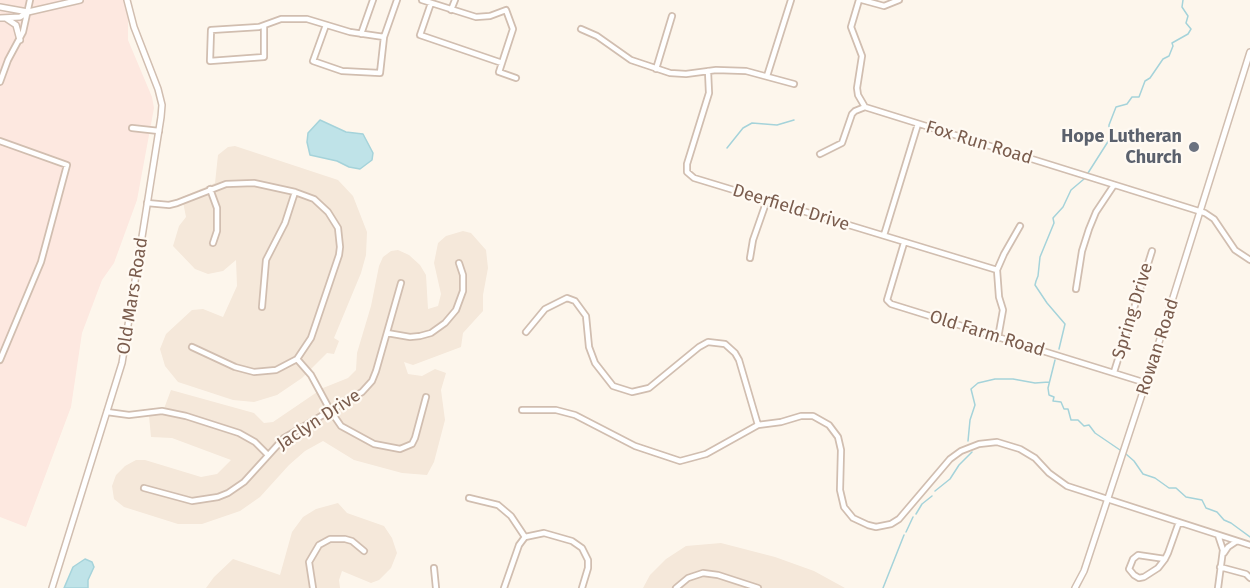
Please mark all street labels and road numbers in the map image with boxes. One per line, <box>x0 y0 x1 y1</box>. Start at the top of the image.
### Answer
street label: Fox Run Road <box>923 117 1035 169</box>
street label: Deerfield Drive <box>730 180 852 236</box>
street label: Old Mars Road <box>113 236 153 356</box>
street label: Spring Drive <box>1108 260 1158 362</box>
street label: Rowan Road <box>1132 296 1184 398</box>
street label: Old Farm Road <box>927 306 1047 362</box>
street label: Jaclyn Drive <box>273 385 365 455</box>

